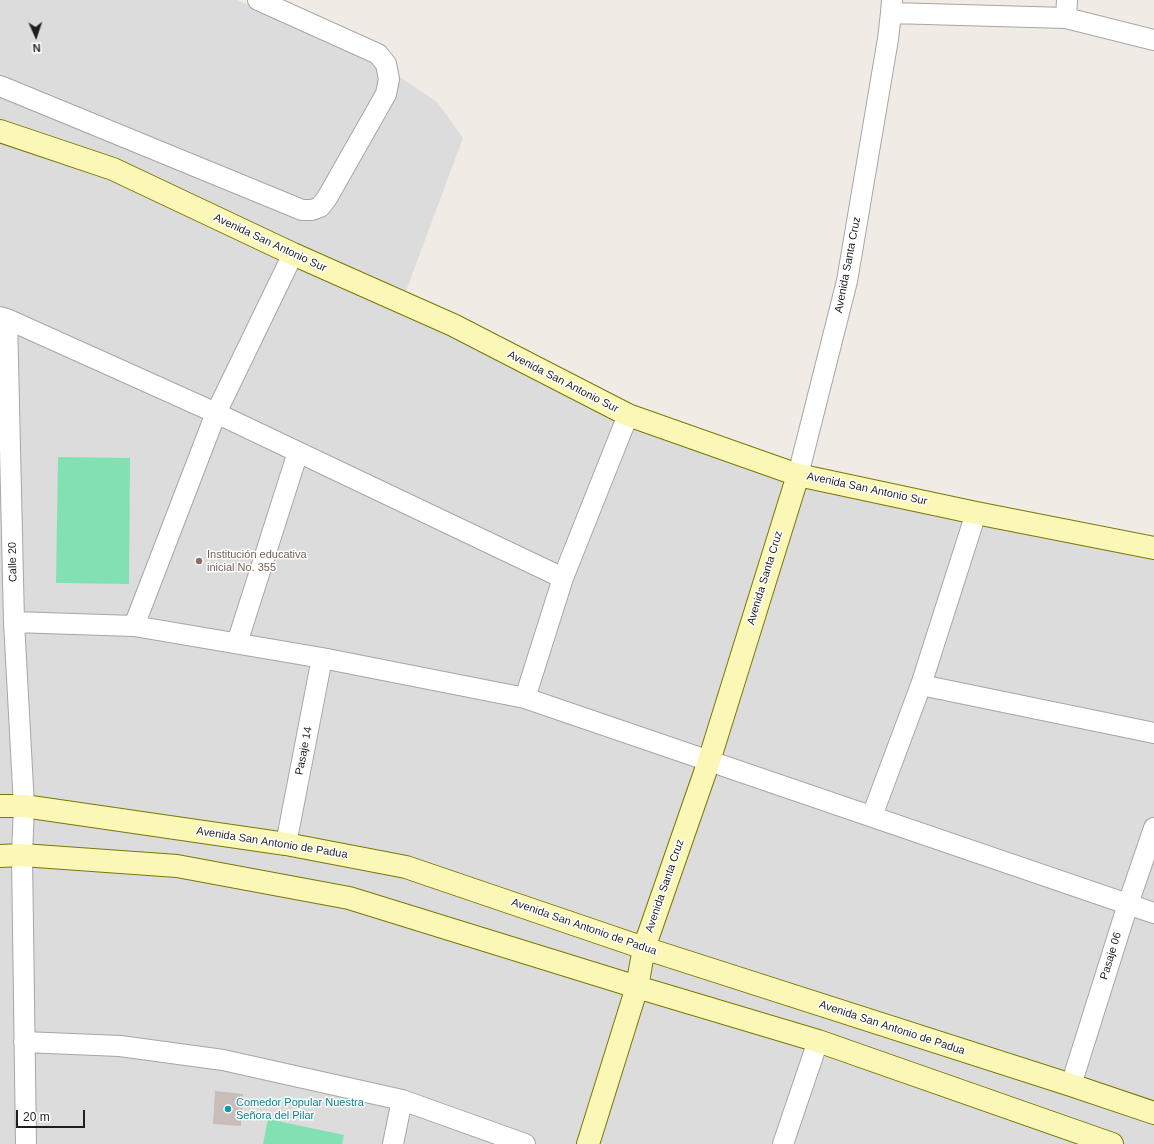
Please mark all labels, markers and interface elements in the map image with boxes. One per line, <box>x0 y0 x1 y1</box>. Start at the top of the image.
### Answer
north arrow <box>16 16 56 56</box>
text: N <box>32 42 41 54</box>
street label: Avenida San Antonio Sur <box>212 211 328 275</box>
street label: Avenida Santa Cruz <box>832 216 864 314</box>
street label: Avenida San Antonio Sur <box>505 348 621 416</box>
street label: Avenida San Antonio Sur <box>806 470 928 508</box>
street label: Avenida Santa Cruz <box>744 529 786 627</box>
street label: Calle 20 <box>6 542 20 582</box>
place label: Institución educativa inicial No. 355 <box>207 548 307 574</box>
marker: Institución educativa inicial No. 355 <box>194 556 204 566</box>
street label: Pasaje 14 <box>293 726 315 776</box>
street label: Avenida San Antonio de Padua <box>196 825 348 861</box>
street label: Avenida Santa Cruz <box>643 838 687 934</box>
street label: Avenida San Antonio de Padua <box>510 896 658 958</box>
street label: Pasaje 06 <box>1098 931 1124 981</box>
street label: Avenida San Antonio de Padua <box>817 998 967 1058</box>
place label: Comedor Popular Nuestra Señora del Pilar <box>236 1096 364 1122</box>
scale bar <box>18 1102 87 1128</box>
marker: Comedor Popular Nuestra Señora del Pilar <box>223 1104 233 1114</box>
text: 20 m <box>23 1110 50 1124</box>

